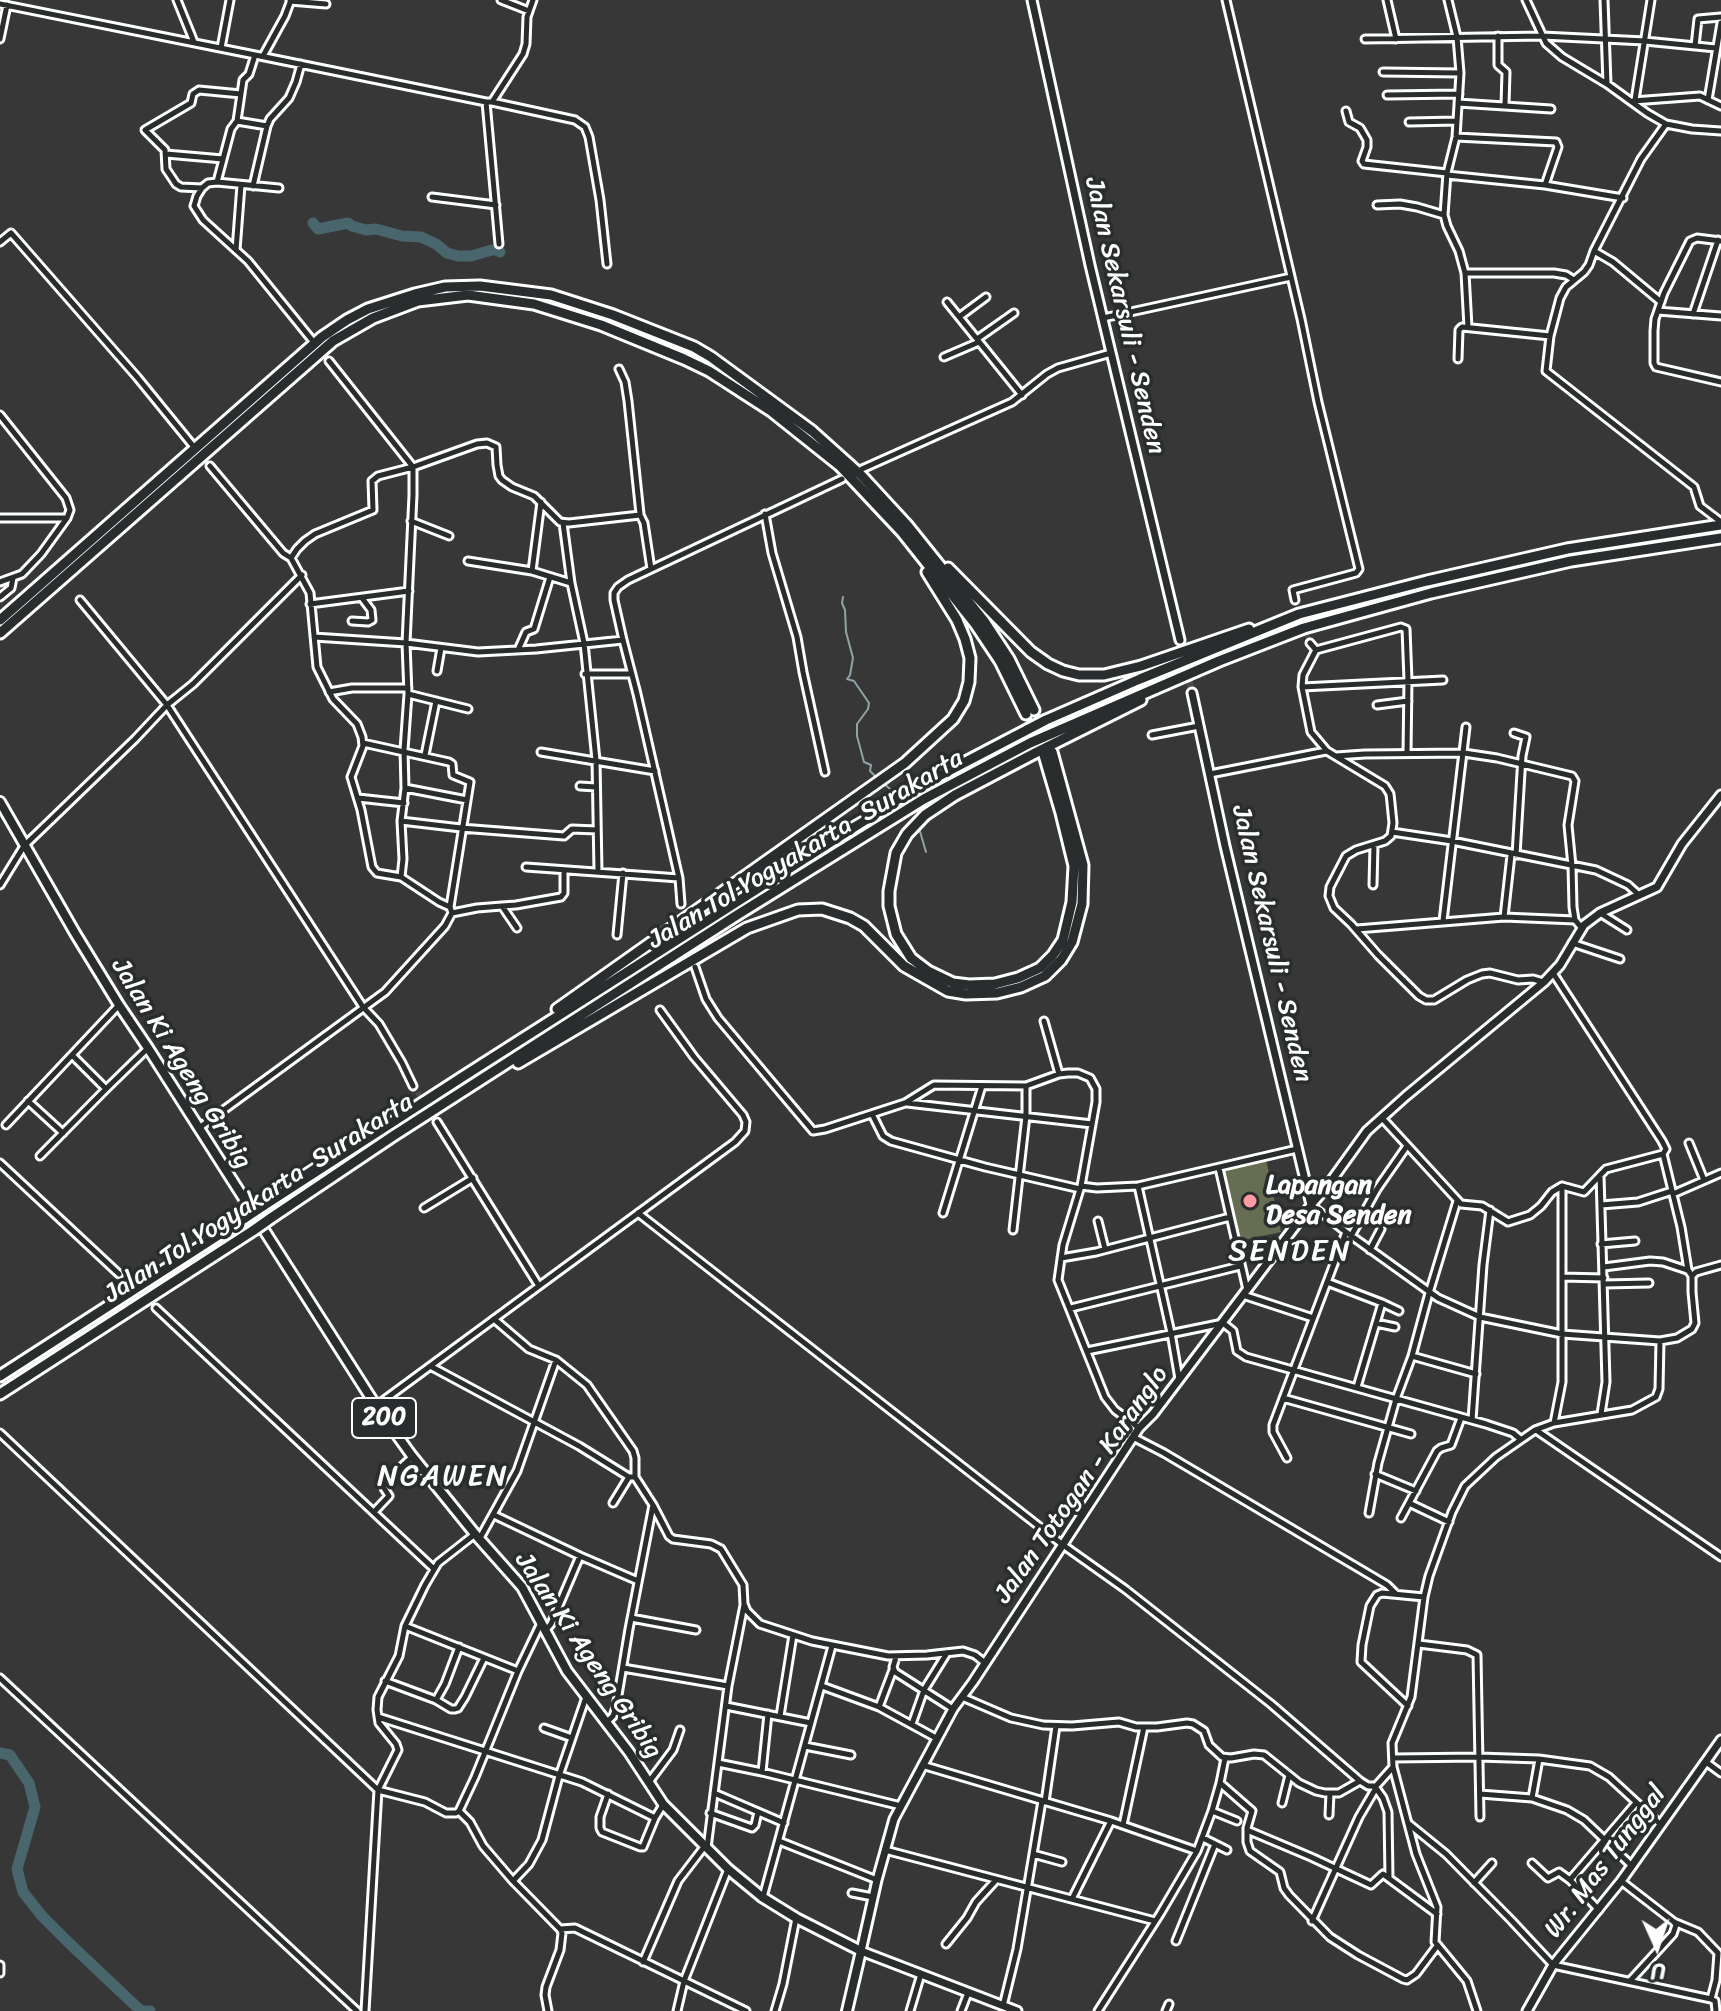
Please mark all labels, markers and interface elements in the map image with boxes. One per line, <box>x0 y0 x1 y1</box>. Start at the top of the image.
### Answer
street label: Jalan Sekarsuli - Senden <box>1077 174 1171 458</box>
street label: Jalan Tol Yogyakarta–Surakarta <box>643 743 969 957</box>
street label: Jalan Sekarsuli - Senden <box>1224 802 1318 1086</box>
street label: Jalan Ki Ageng Gribig <box>104 953 258 1175</box>
street label: Jalan Tol Yogyakarta–Surakarta <box>99 1087 419 1311</box>
place label: Lapangan Desa Senden <box>1266 1170 1412 1232</box>
marker: Lapangan Desa Senden <box>1241 1192 1259 1210</box>
district label: SENDEN <box>1228 1234 1352 1270</box>
street label: Jalan Totogan - Karanglo <box>988 1360 1176 1610</box>
road number: 200 <box>352 1398 416 1438</box>
district label: NGAWEN <box>377 1459 509 1495</box>
street label: Jalan Ki Ageng Gribig <box>507 1547 669 1765</box>
street label: Wr. Mas Tunggal <box>1538 1780 1674 1944</box>
north arrow <box>1617 1907 1697 1987</box>
text: U <box>1650 1952 1667 1991</box>

